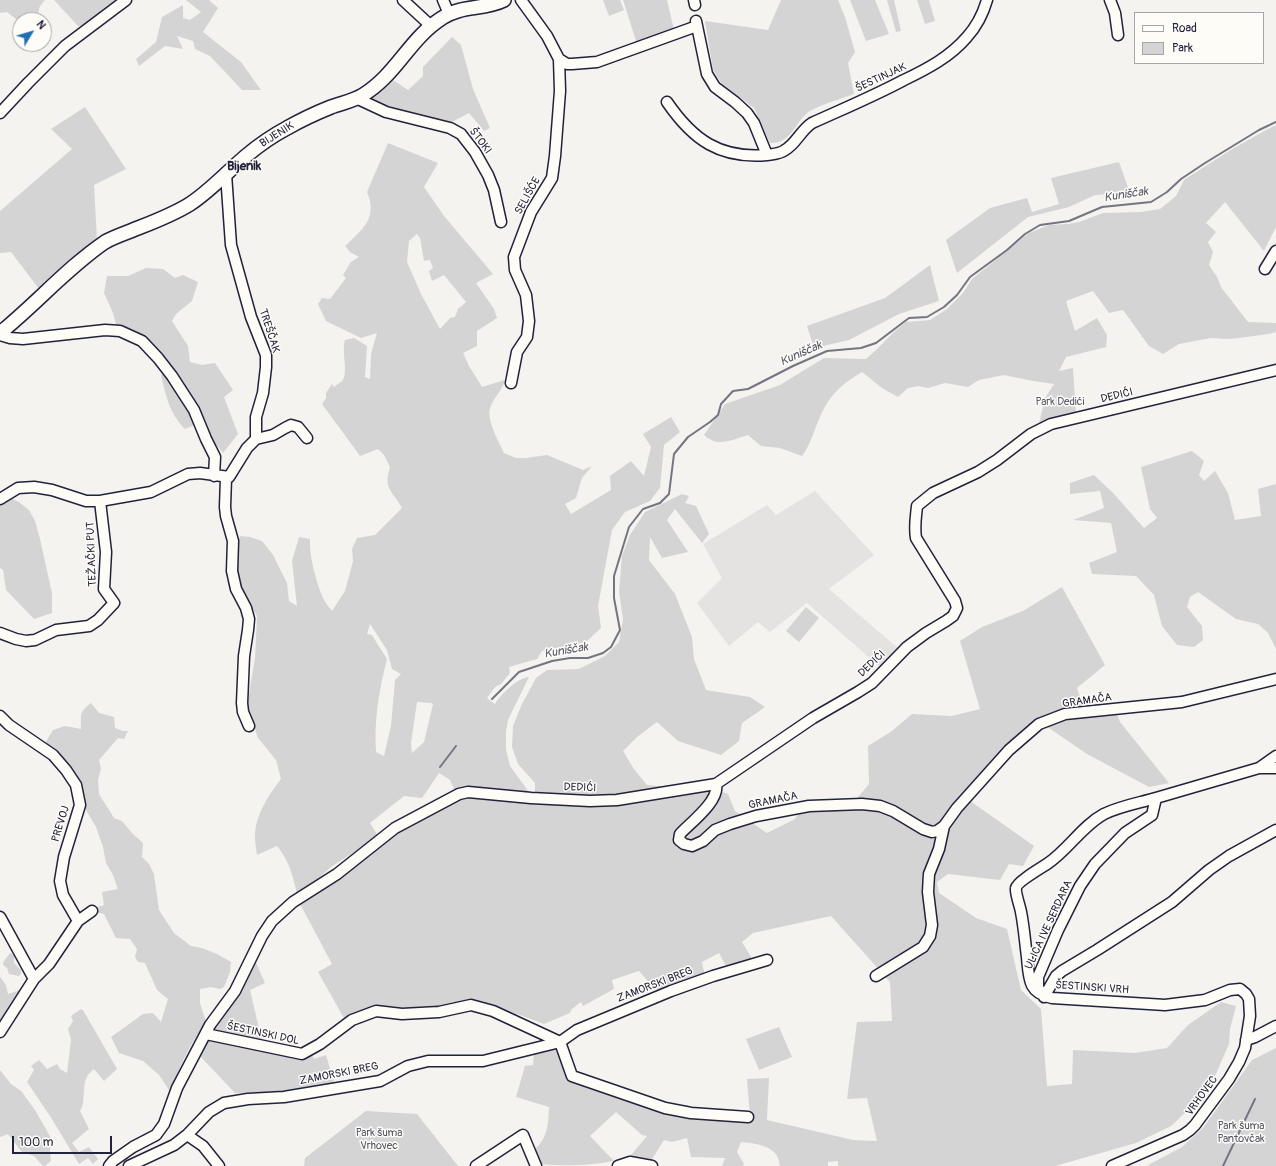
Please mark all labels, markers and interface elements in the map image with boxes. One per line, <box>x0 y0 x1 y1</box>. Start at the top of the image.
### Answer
north arrow <box>12 12 52 52</box>
legend <box>1134 12 1264 64</box>
text: N <box>34 18 48 32</box>
text: Road <box>1172 21 1197 36</box>
text: Park <box>1172 41 1193 56</box>
street label: ŠESTINJAK <box>854 61 908 95</box>
street label: BIJENIK <box>258 119 296 151</box>
street label: ŠTOKI <box>466 125 494 157</box>
district label: Bijenik <box>227 159 261 175</box>
street label: SELIŠĆE <box>512 175 544 217</box>
water label: Kuniščak <box>1103 184 1149 206</box>
street label: TREŠČAK <box>256 307 282 355</box>
water label: Kuniščak <box>778 338 824 370</box>
street label: DEDIĆI <box>1100 386 1134 406</box>
park label: Park Dedići <box>1036 395 1084 409</box>
street label: TEŽAČKI PUT <box>84 521 100 587</box>
water label: Kuniščak <box>543 640 589 662</box>
street label: DEDIĆI <box>856 648 888 680</box>
street label: GRAMAČA <box>1061 691 1113 711</box>
street label: DEDIĆI <box>563 781 597 795</box>
street label: GRAMAČA <box>747 789 799 813</box>
street label: PREVOJ <box>49 804 73 844</box>
street label: ULICA IVE SERDARA <box>1023 878 1075 972</box>
street label: ZAMORSKI BREG <box>615 964 695 1006</box>
street label: ŠESTINSKI VRH <box>1055 979 1129 997</box>
street label: ŠESTINSKI DOL <box>225 1020 301 1048</box>
street label: ZAMORSKI BREG <box>298 1060 380 1088</box>
street label: VRHOVEC <box>1183 1074 1221 1118</box>
park label: Park šuma Pantovčak <box>1217 1119 1265 1145</box>
park label: Park šuma Vrhovec <box>356 1126 402 1152</box>
scale bar <box>14 1128 114 1154</box>
text: 100 m <box>19 1135 53 1150</box>

